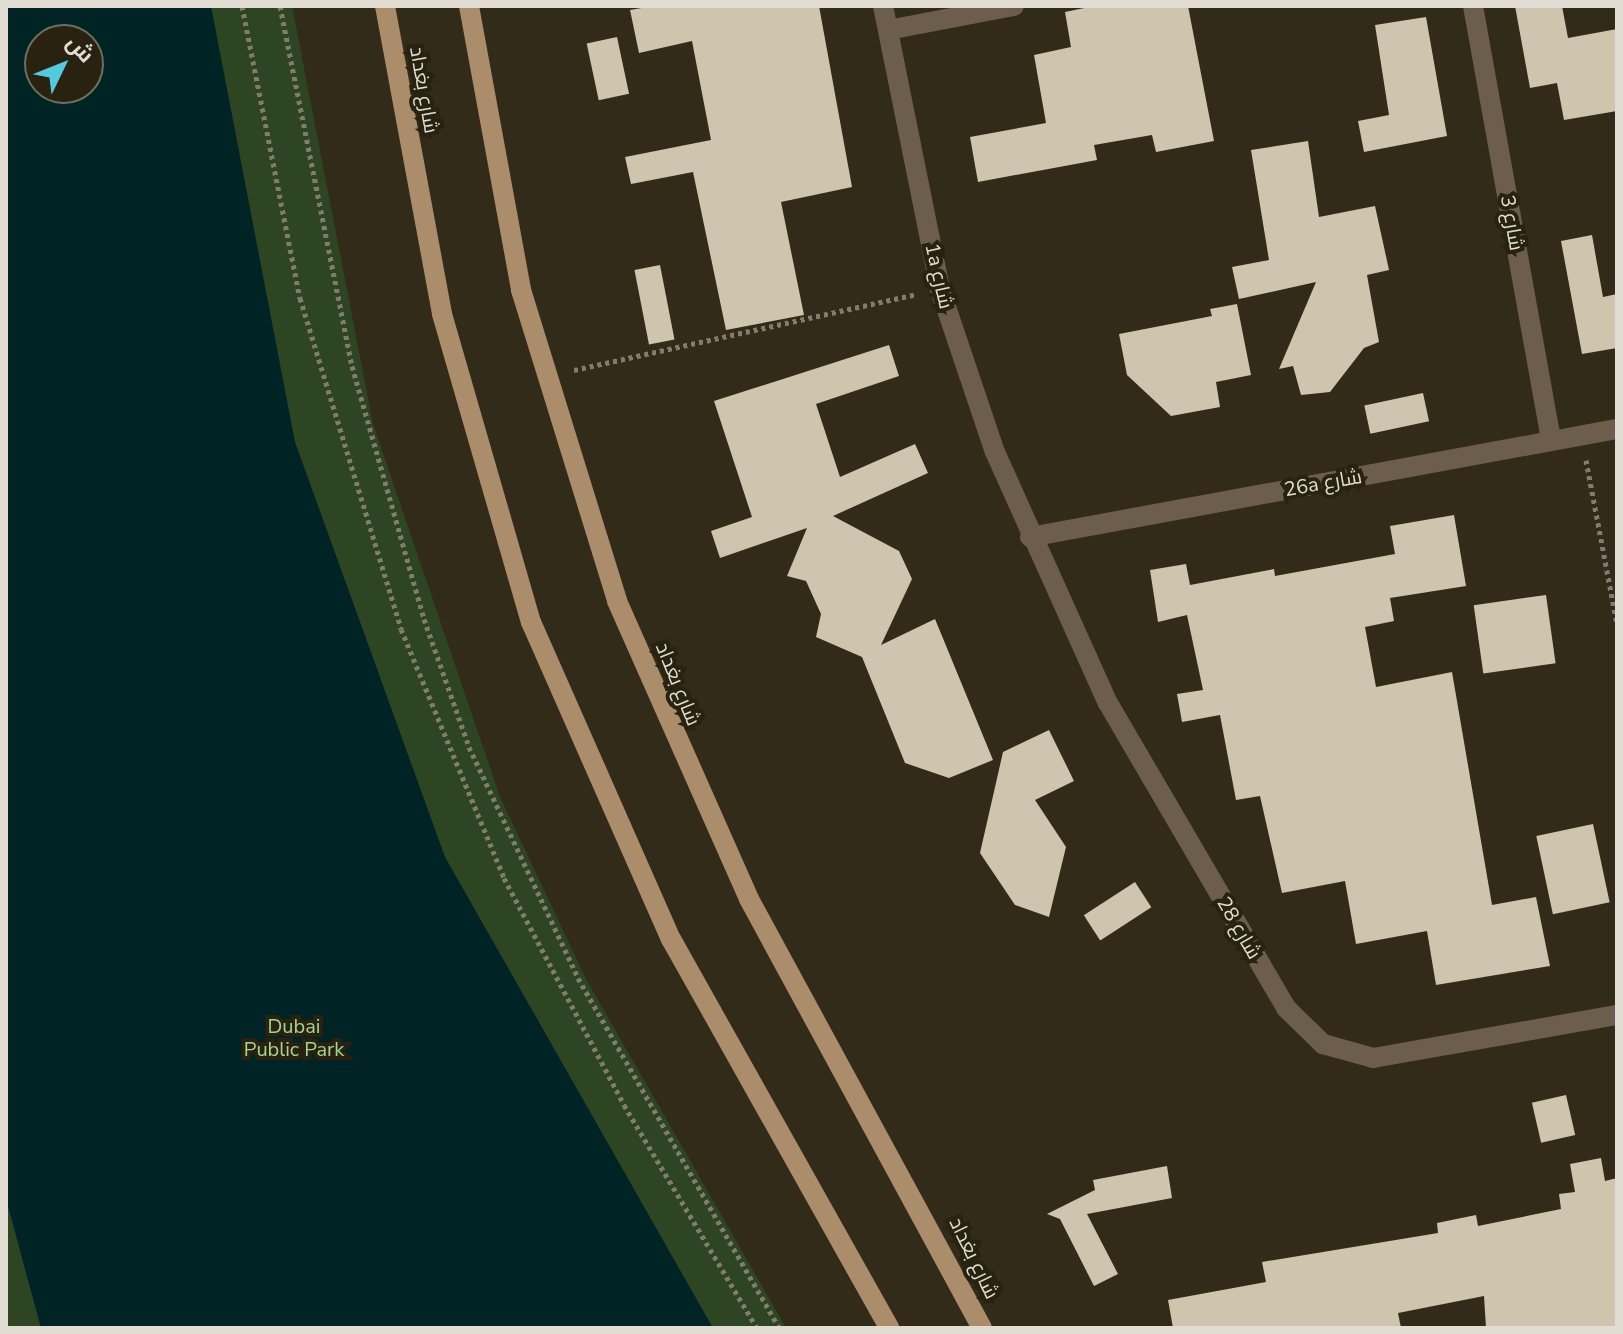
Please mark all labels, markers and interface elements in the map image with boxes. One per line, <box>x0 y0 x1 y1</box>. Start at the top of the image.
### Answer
north arrow <box>24 24 104 104</box>
text: ش <box>59 28 101 70</box>
street label: شارع بغداد <box>405 45 443 135</box>
street label: شارع 3 <box>1495 193 1529 253</box>
street label: 1a شارع <box>920 241 958 311</box>
street label: 26a شارع <box>1282 464 1364 502</box>
street label: شارع بغداد <box>650 639 706 729</box>
street label: شارع 28 <box>1212 893 1266 963</box>
park label: Dubai Public Park <box>244 1014 344 1061</box>
street label: شارع بغداد <box>944 1213 1004 1303</box>

